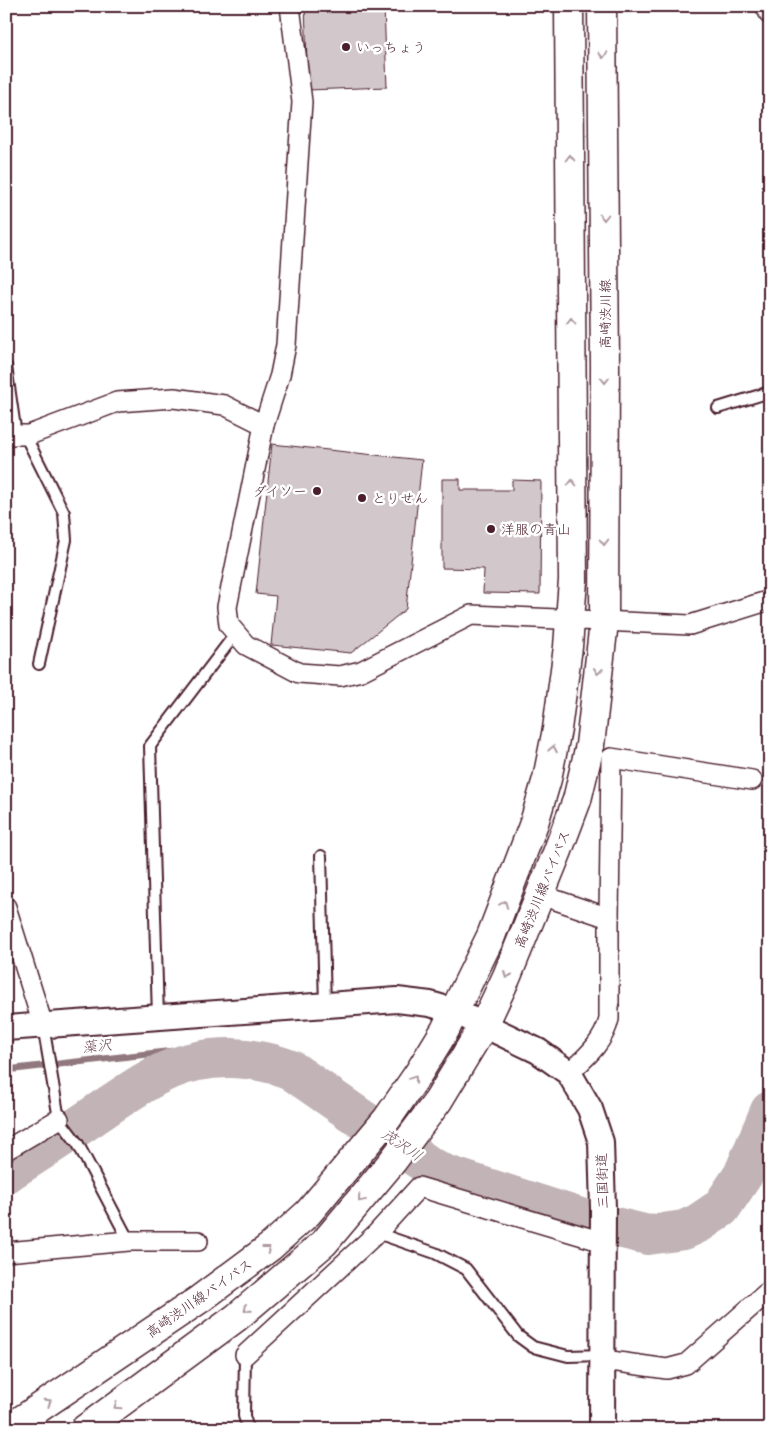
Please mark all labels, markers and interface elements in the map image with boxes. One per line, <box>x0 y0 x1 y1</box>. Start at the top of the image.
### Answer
place label: いっちょう <box>356 39 426 56</box>
marker: いっちょう <box>340 41 352 53</box>
one-way arrow <box>597 51 608 59</box>
one-way arrow <box>565 154 575 162</box>
one-way arrow <box>599 214 609 222</box>
street label: 高崎渋川線 <box>597 279 614 349</box>
one-way arrow <box>566 316 576 324</box>
one-way arrow <box>600 376 610 384</box>
one-way arrow <box>567 479 577 486</box>
place label: ダイソー <box>252 483 307 500</box>
marker: ダイソー <box>311 485 323 497</box>
place label: とりせん <box>372 490 428 507</box>
marker: とりせん <box>356 492 368 504</box>
place label: 洋服の青山 <box>501 521 571 538</box>
marker: 洋服の青山 <box>485 523 497 535</box>
one-way arrow <box>599 539 609 547</box>
one-way arrow <box>593 667 604 675</box>
one-way arrow <box>547 744 557 753</box>
street label: 高崎渋川線バイパス <box>511 828 574 951</box>
one-way arrow <box>498 900 508 908</box>
one-way arrow <box>503 970 513 979</box>
water label: 藻沢 <box>81 1035 114 1058</box>
one-way arrow <box>408 1075 417 1085</box>
water label: 茂沢川 <box>378 1125 426 1166</box>
street label: 三国街道 <box>593 1153 612 1209</box>
one-way arrow <box>358 1193 366 1202</box>
one-way arrow <box>262 1245 271 1254</box>
street label: 高崎渋川線バイパス <box>143 1255 256 1341</box>
one-way arrow <box>244 1303 253 1312</box>
one-way arrow <box>42 1399 52 1408</box>
one-way arrow <box>113 1400 123 1409</box>

